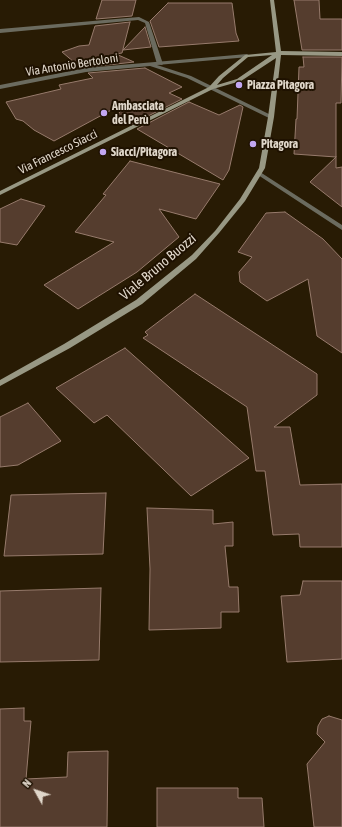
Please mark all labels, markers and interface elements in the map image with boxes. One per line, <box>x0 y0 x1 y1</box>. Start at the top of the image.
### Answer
street label: Via Antonio Bertoloni <box>25 51 119 79</box>
place label: Piazza Pitagora <box>247 78 314 92</box>
marker: Piazza Pitagora <box>234 80 244 90</box>
place label: Ambasciata del Perù <box>112 99 164 127</box>
marker: Ambasciata del Perù <box>99 108 109 118</box>
street label: Via Francesco Siacci <box>16 127 100 177</box>
place label: Pitagora <box>261 137 298 151</box>
marker: Pitagora <box>248 139 258 149</box>
place label: Siacci/Pitagora <box>111 145 177 159</box>
marker: Siacci/Pitagora <box>98 147 108 157</box>
street label: Viale Bruno Buozzi <box>116 230 200 304</box>
north arrow <box>16 771 56 811</box>
text: N <box>20 777 33 790</box>

